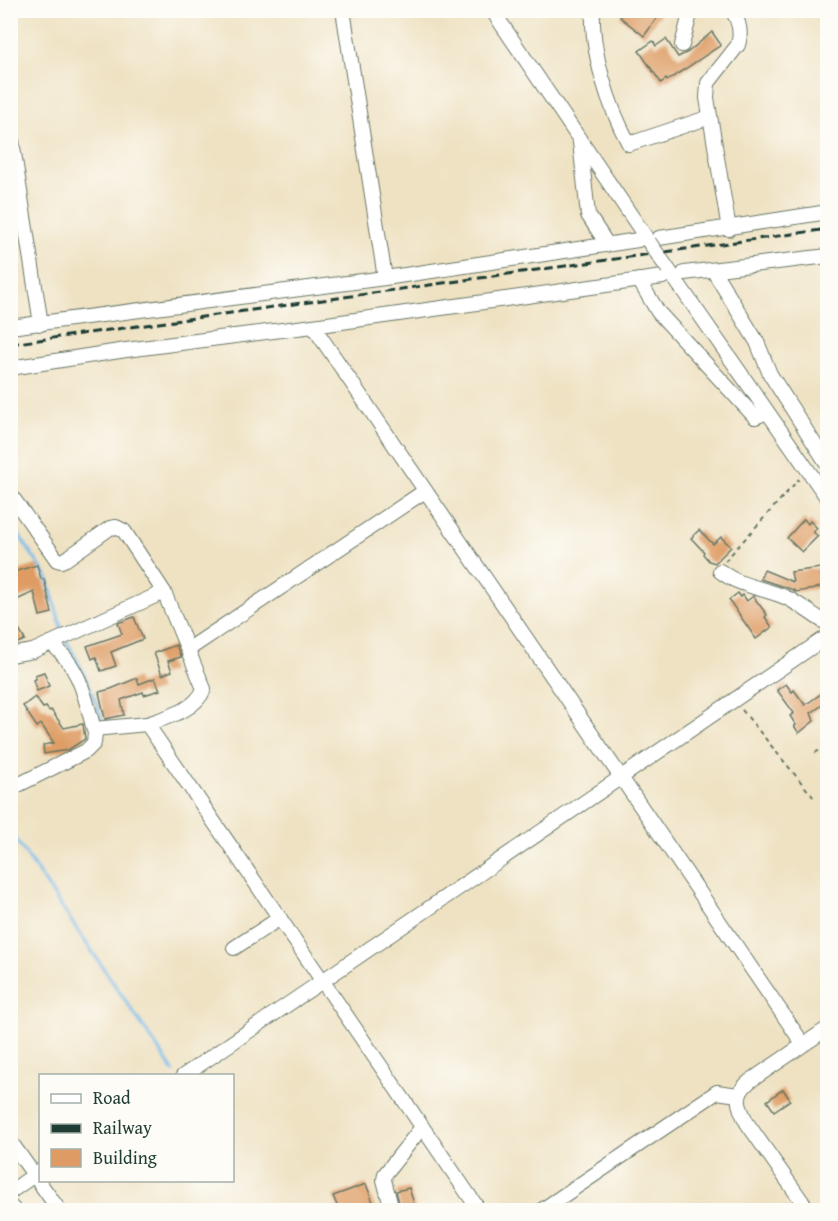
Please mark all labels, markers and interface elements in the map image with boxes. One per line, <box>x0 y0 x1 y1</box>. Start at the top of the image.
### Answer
legend <box>39 1074 234 1182</box>
text: Road <box>93 1084 131 1111</box>
text: Railway <box>93 1114 152 1141</box>
text: Building <box>93 1144 157 1171</box>

